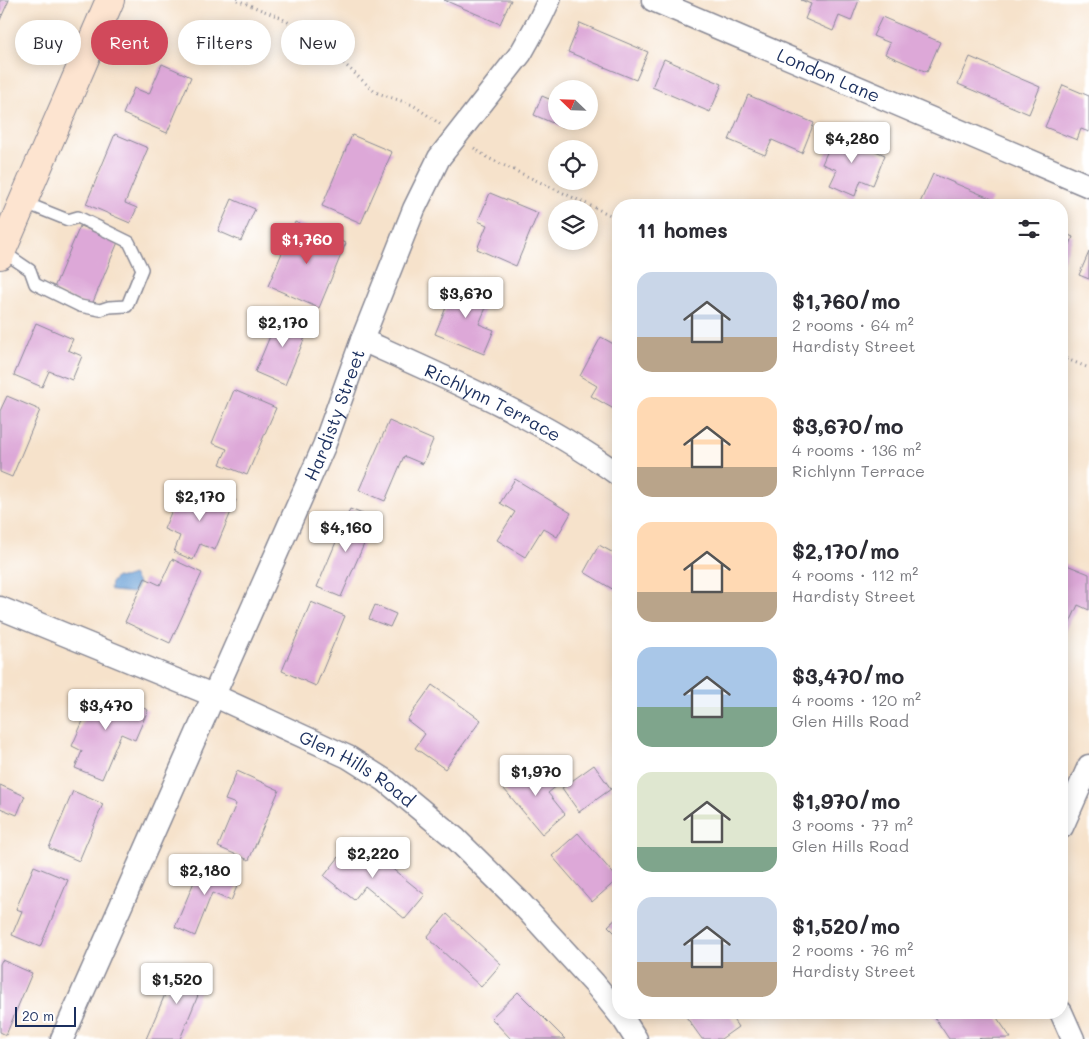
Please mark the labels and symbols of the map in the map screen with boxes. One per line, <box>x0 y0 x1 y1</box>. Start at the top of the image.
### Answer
street label: London Lane <box>773 42 884 108</box>
north arrow <box>548 80 598 130</box>
pin: $4,280 <box>811 121 893 164</box>
pin: $1,760 <box>266 222 348 265</box>
pin: $3,670 <box>425 276 507 319</box>
pin: $2,170 <box>242 306 324 348</box>
street label: Hardisty Street <box>298 346 370 485</box>
street label: Richlynn Terrace <box>421 358 566 447</box>
pin: $2,170 <box>159 480 241 522</box>
pin: $4,160 <box>305 510 387 553</box>
pin: $3,470 <box>65 688 147 731</box>
street label: Glen Hills Road <box>295 724 420 812</box>
pin: $1,970 <box>495 754 577 797</box>
pin: $2,220 <box>332 836 414 879</box>
pin: $2,180 <box>164 854 246 896</box>
pin: $1,520 <box>136 962 218 1005</box>
scale bar <box>15 1004 76 1027</box>

